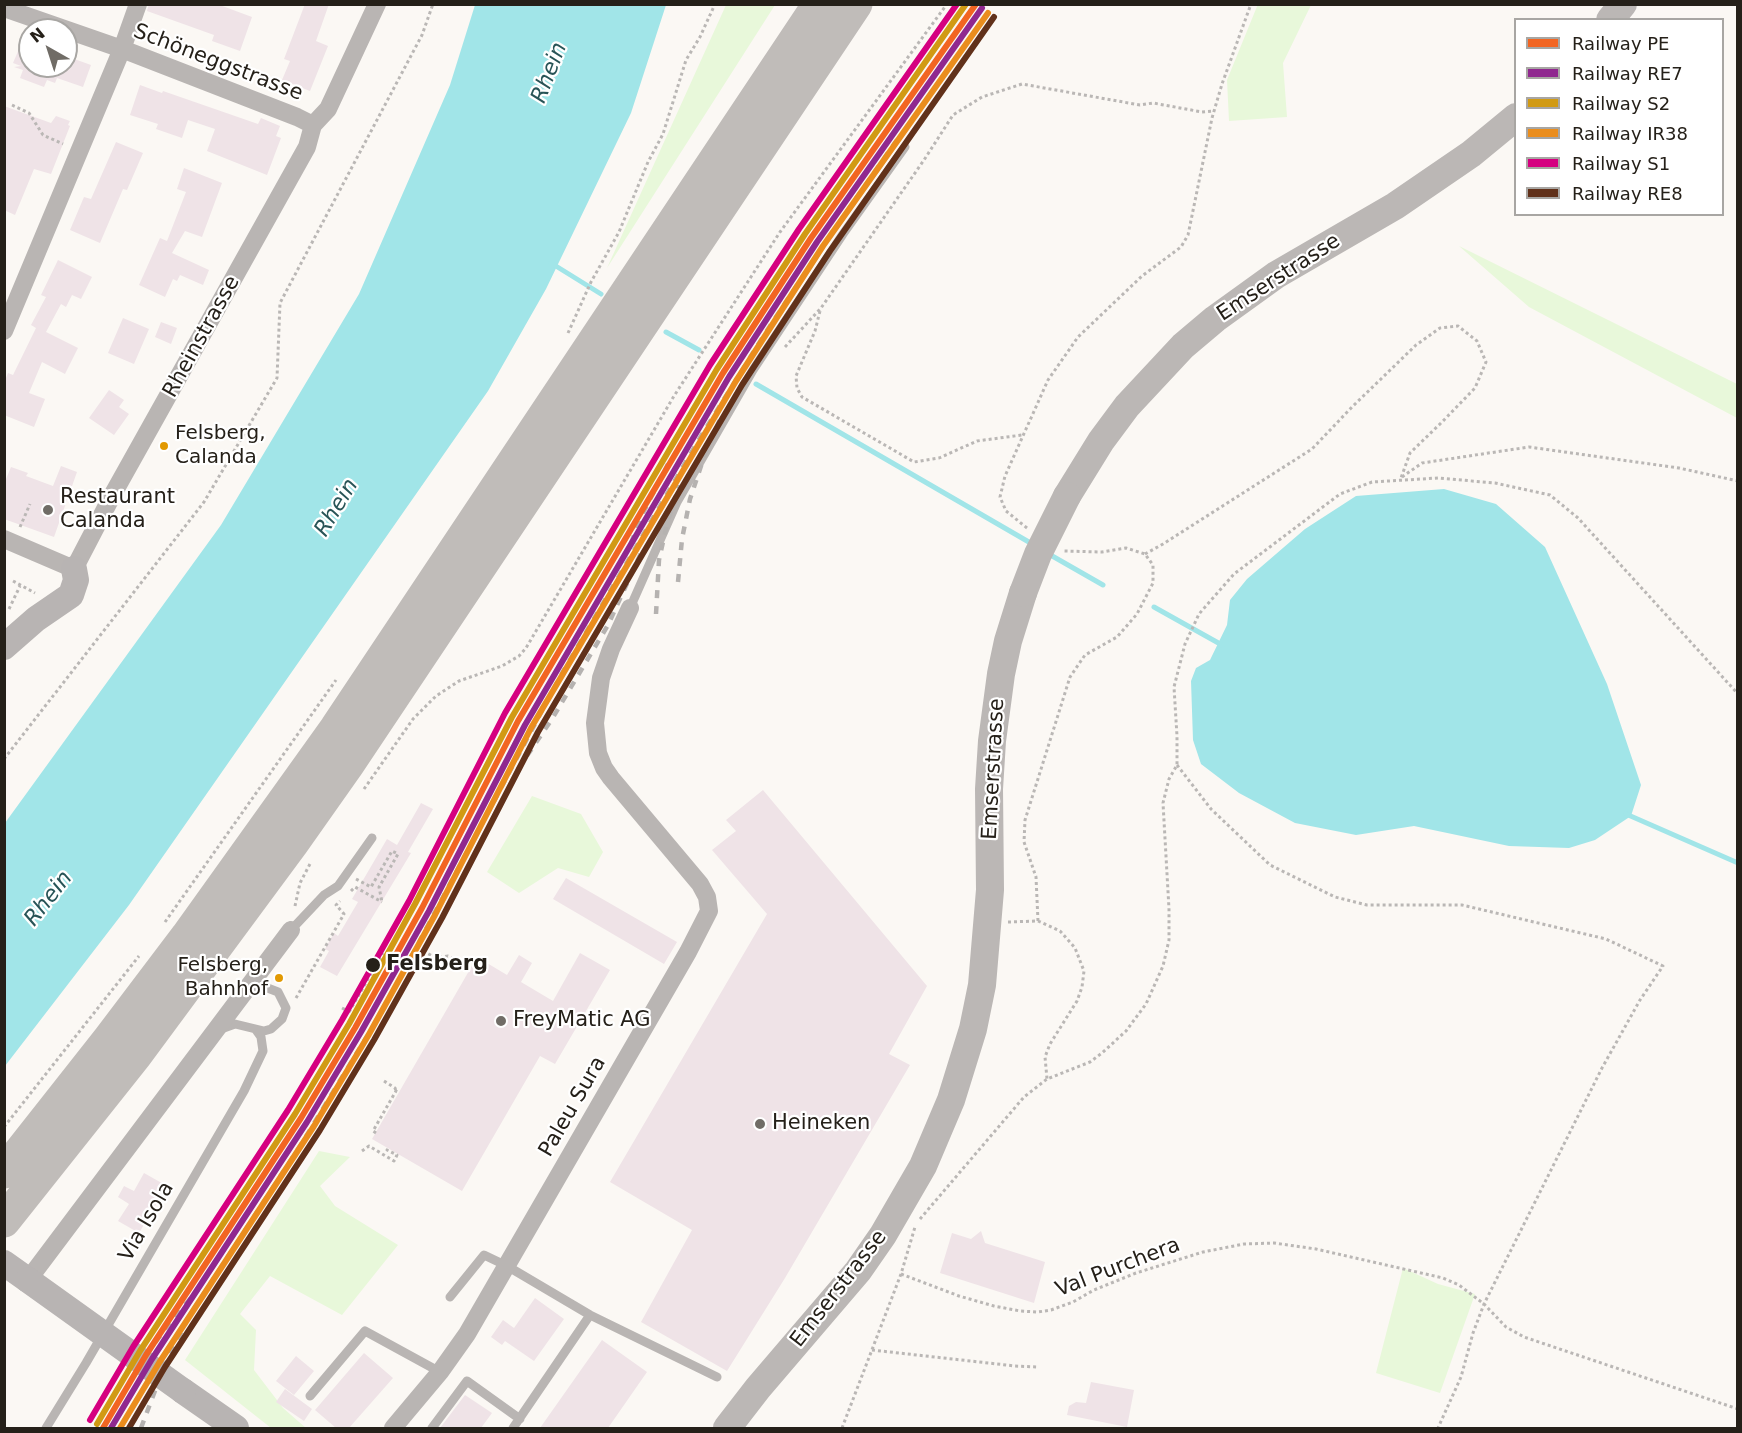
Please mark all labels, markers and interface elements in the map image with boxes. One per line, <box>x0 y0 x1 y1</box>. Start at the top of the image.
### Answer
north arrow <box>18 18 78 78</box>
legend <box>1514 18 1724 216</box>
street label: Schöneggstrasse <box>130 19 306 107</box>
text: N <box>26 24 49 47</box>
text: Railway PE <box>1572 33 1670 54</box>
water label: Rhein <box>526 39 574 107</box>
text: Railway RE7 <box>1572 63 1683 84</box>
text: Railway S2 <box>1572 93 1670 114</box>
text: Railway IR38 <box>1572 123 1688 144</box>
text: Railway S1 <box>1572 153 1670 174</box>
text: Railway RE8 <box>1572 183 1683 204</box>
street label: Emserstrasse <box>1213 229 1345 327</box>
street label: Rheinstrasse <box>158 272 246 402</box>
place label: Felsberg, Calanda <box>175 422 266 469</box>
marker: Felsberg, Calanda <box>158 440 170 452</box>
water label: Rhein <box>310 474 364 542</box>
place label: Restaurant Calanda <box>60 485 175 535</box>
marker: Restaurant Calanda <box>41 503 55 517</box>
street label: Emserstrasse <box>978 698 1010 840</box>
water label: Rhein <box>19 866 79 932</box>
place label: Felsberg <box>386 952 488 978</box>
place label: Felsberg, Bahnhof <box>177 954 268 1001</box>
marker: Felsberg <box>364 956 382 974</box>
marker: Felsberg, Bahnhof <box>273 972 285 984</box>
place label: FreyMatic AG <box>513 1008 651 1034</box>
marker: FreyMatic AG <box>494 1014 508 1028</box>
street label: Paleu Sura <box>534 1052 612 1162</box>
place label: Heineken <box>772 1111 870 1137</box>
marker: Heineken <box>753 1117 767 1131</box>
street label: Via Isola <box>114 1178 180 1266</box>
street label: Emserstrasse <box>785 1225 893 1353</box>
street label: Val Purchera <box>1052 1233 1184 1303</box>

